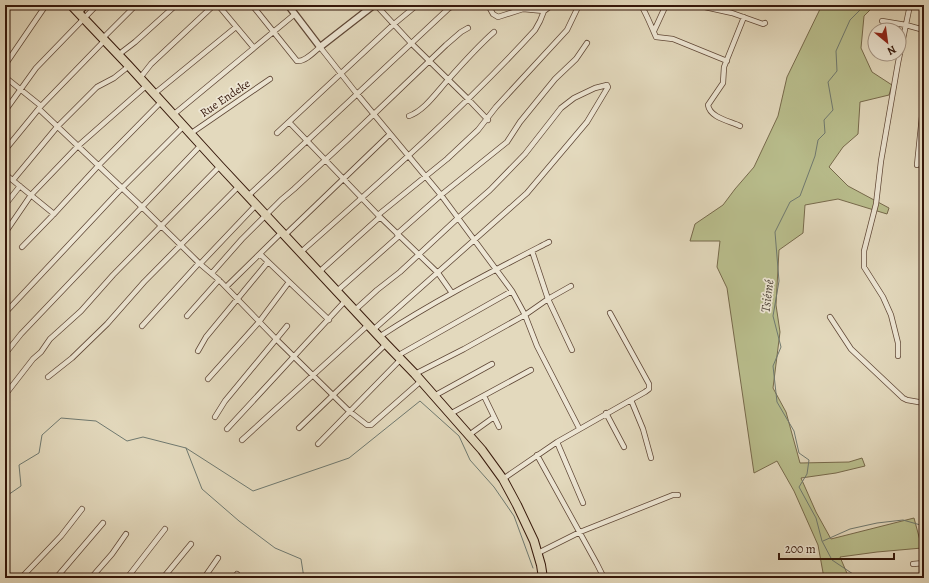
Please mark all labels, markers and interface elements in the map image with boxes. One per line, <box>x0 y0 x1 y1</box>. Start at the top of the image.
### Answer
north arrow <box>867 22 907 62</box>
text: N <box>884 42 899 59</box>
street label: Rue Endeke <box>197 75 253 121</box>
water label: Tsiémé <box>757 278 777 313</box>
scale bar <box>779 535 894 561</box>
text: 200 m <box>785 541 816 557</box>

